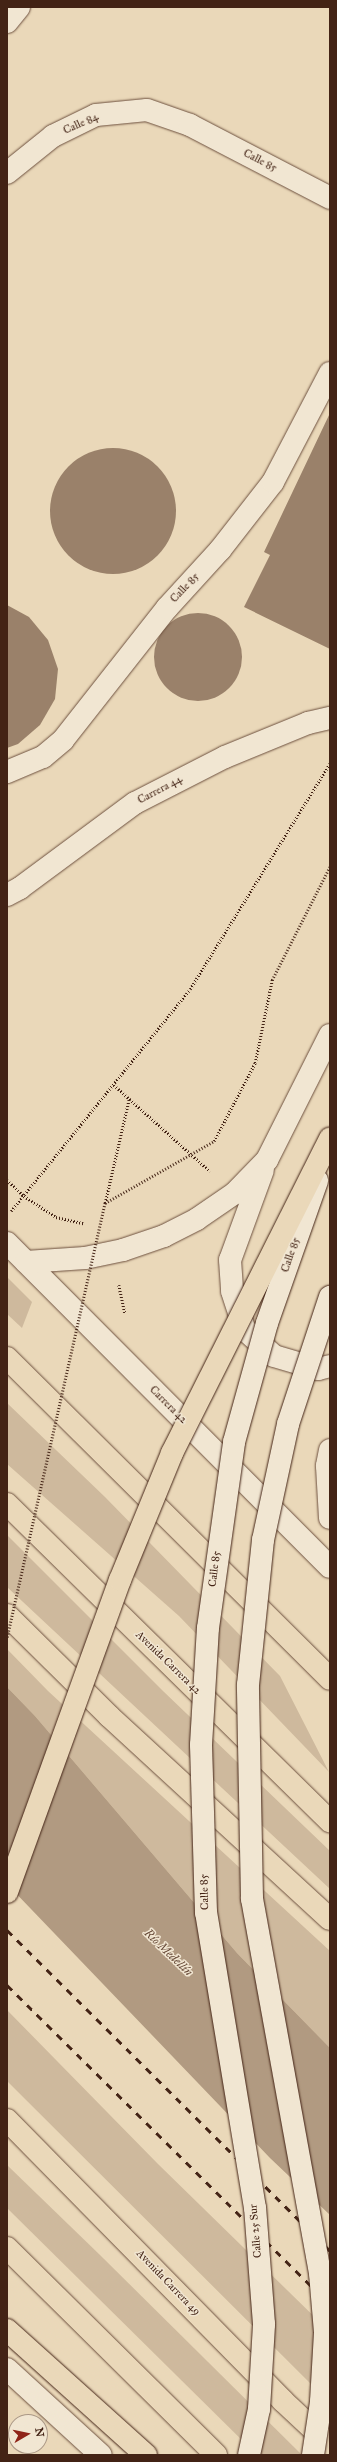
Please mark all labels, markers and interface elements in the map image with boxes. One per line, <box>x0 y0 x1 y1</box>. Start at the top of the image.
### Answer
street label: Calle 84 <box>61 110 101 138</box>
street label: Calle 85 <box>241 147 279 175</box>
street label: Calle 85 <box>168 570 202 606</box>
street label: Carrera 44 <box>136 773 184 807</box>
street label: Calle 85 <box>279 1236 303 1274</box>
street label: Carrera 42 <box>147 1384 189 1426</box>
street label: Calle 85 <box>206 1550 224 1588</box>
street label: Avenida Carrera 42 <box>133 1628 203 1698</box>
street label: Calle 85 <box>198 1874 212 1910</box>
water label: Río Medellín <box>141 1926 195 1980</box>
street label: Calle 25 Sur <box>247 2203 265 2259</box>
street label: Avenida Carrera 49 <box>133 2247 203 2319</box>
north arrow <box>8 2414 48 2454</box>
text: N <box>32 2427 47 2438</box>

